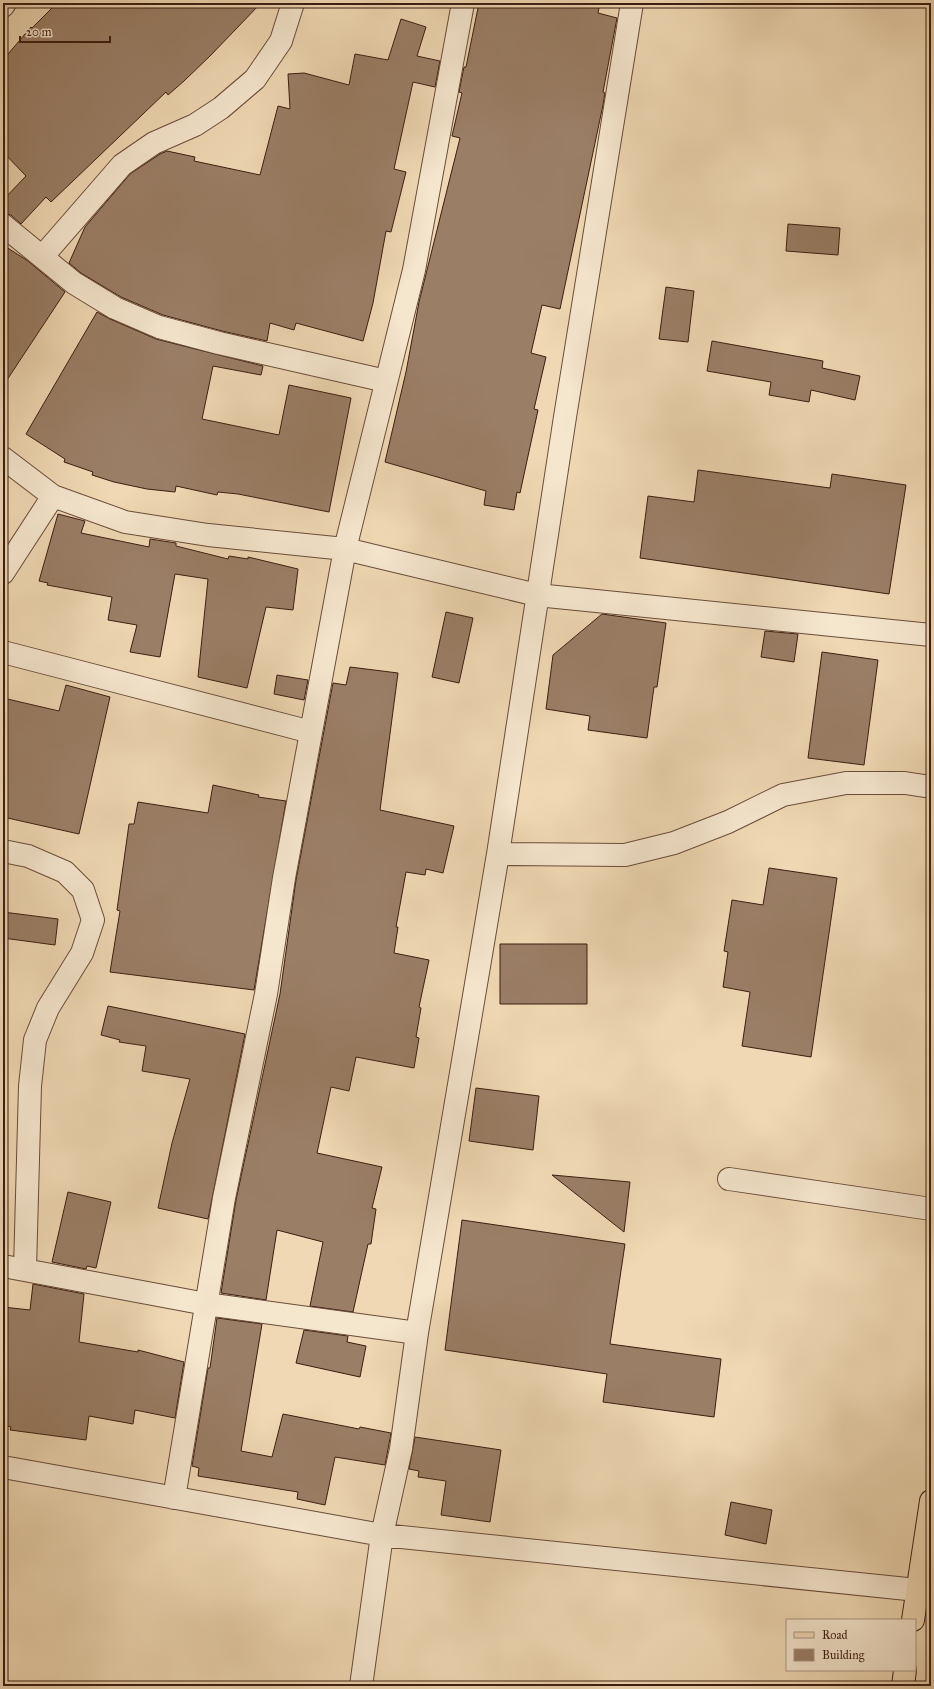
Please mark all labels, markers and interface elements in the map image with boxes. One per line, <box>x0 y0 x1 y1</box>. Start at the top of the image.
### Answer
scale bar <box>20 18 110 44</box>
text: 20 m <box>26 25 52 39</box>
legend <box>786 1619 916 1671</box>
text: Road <box>822 1628 848 1642</box>
text: Building <box>822 1648 865 1663</box>

